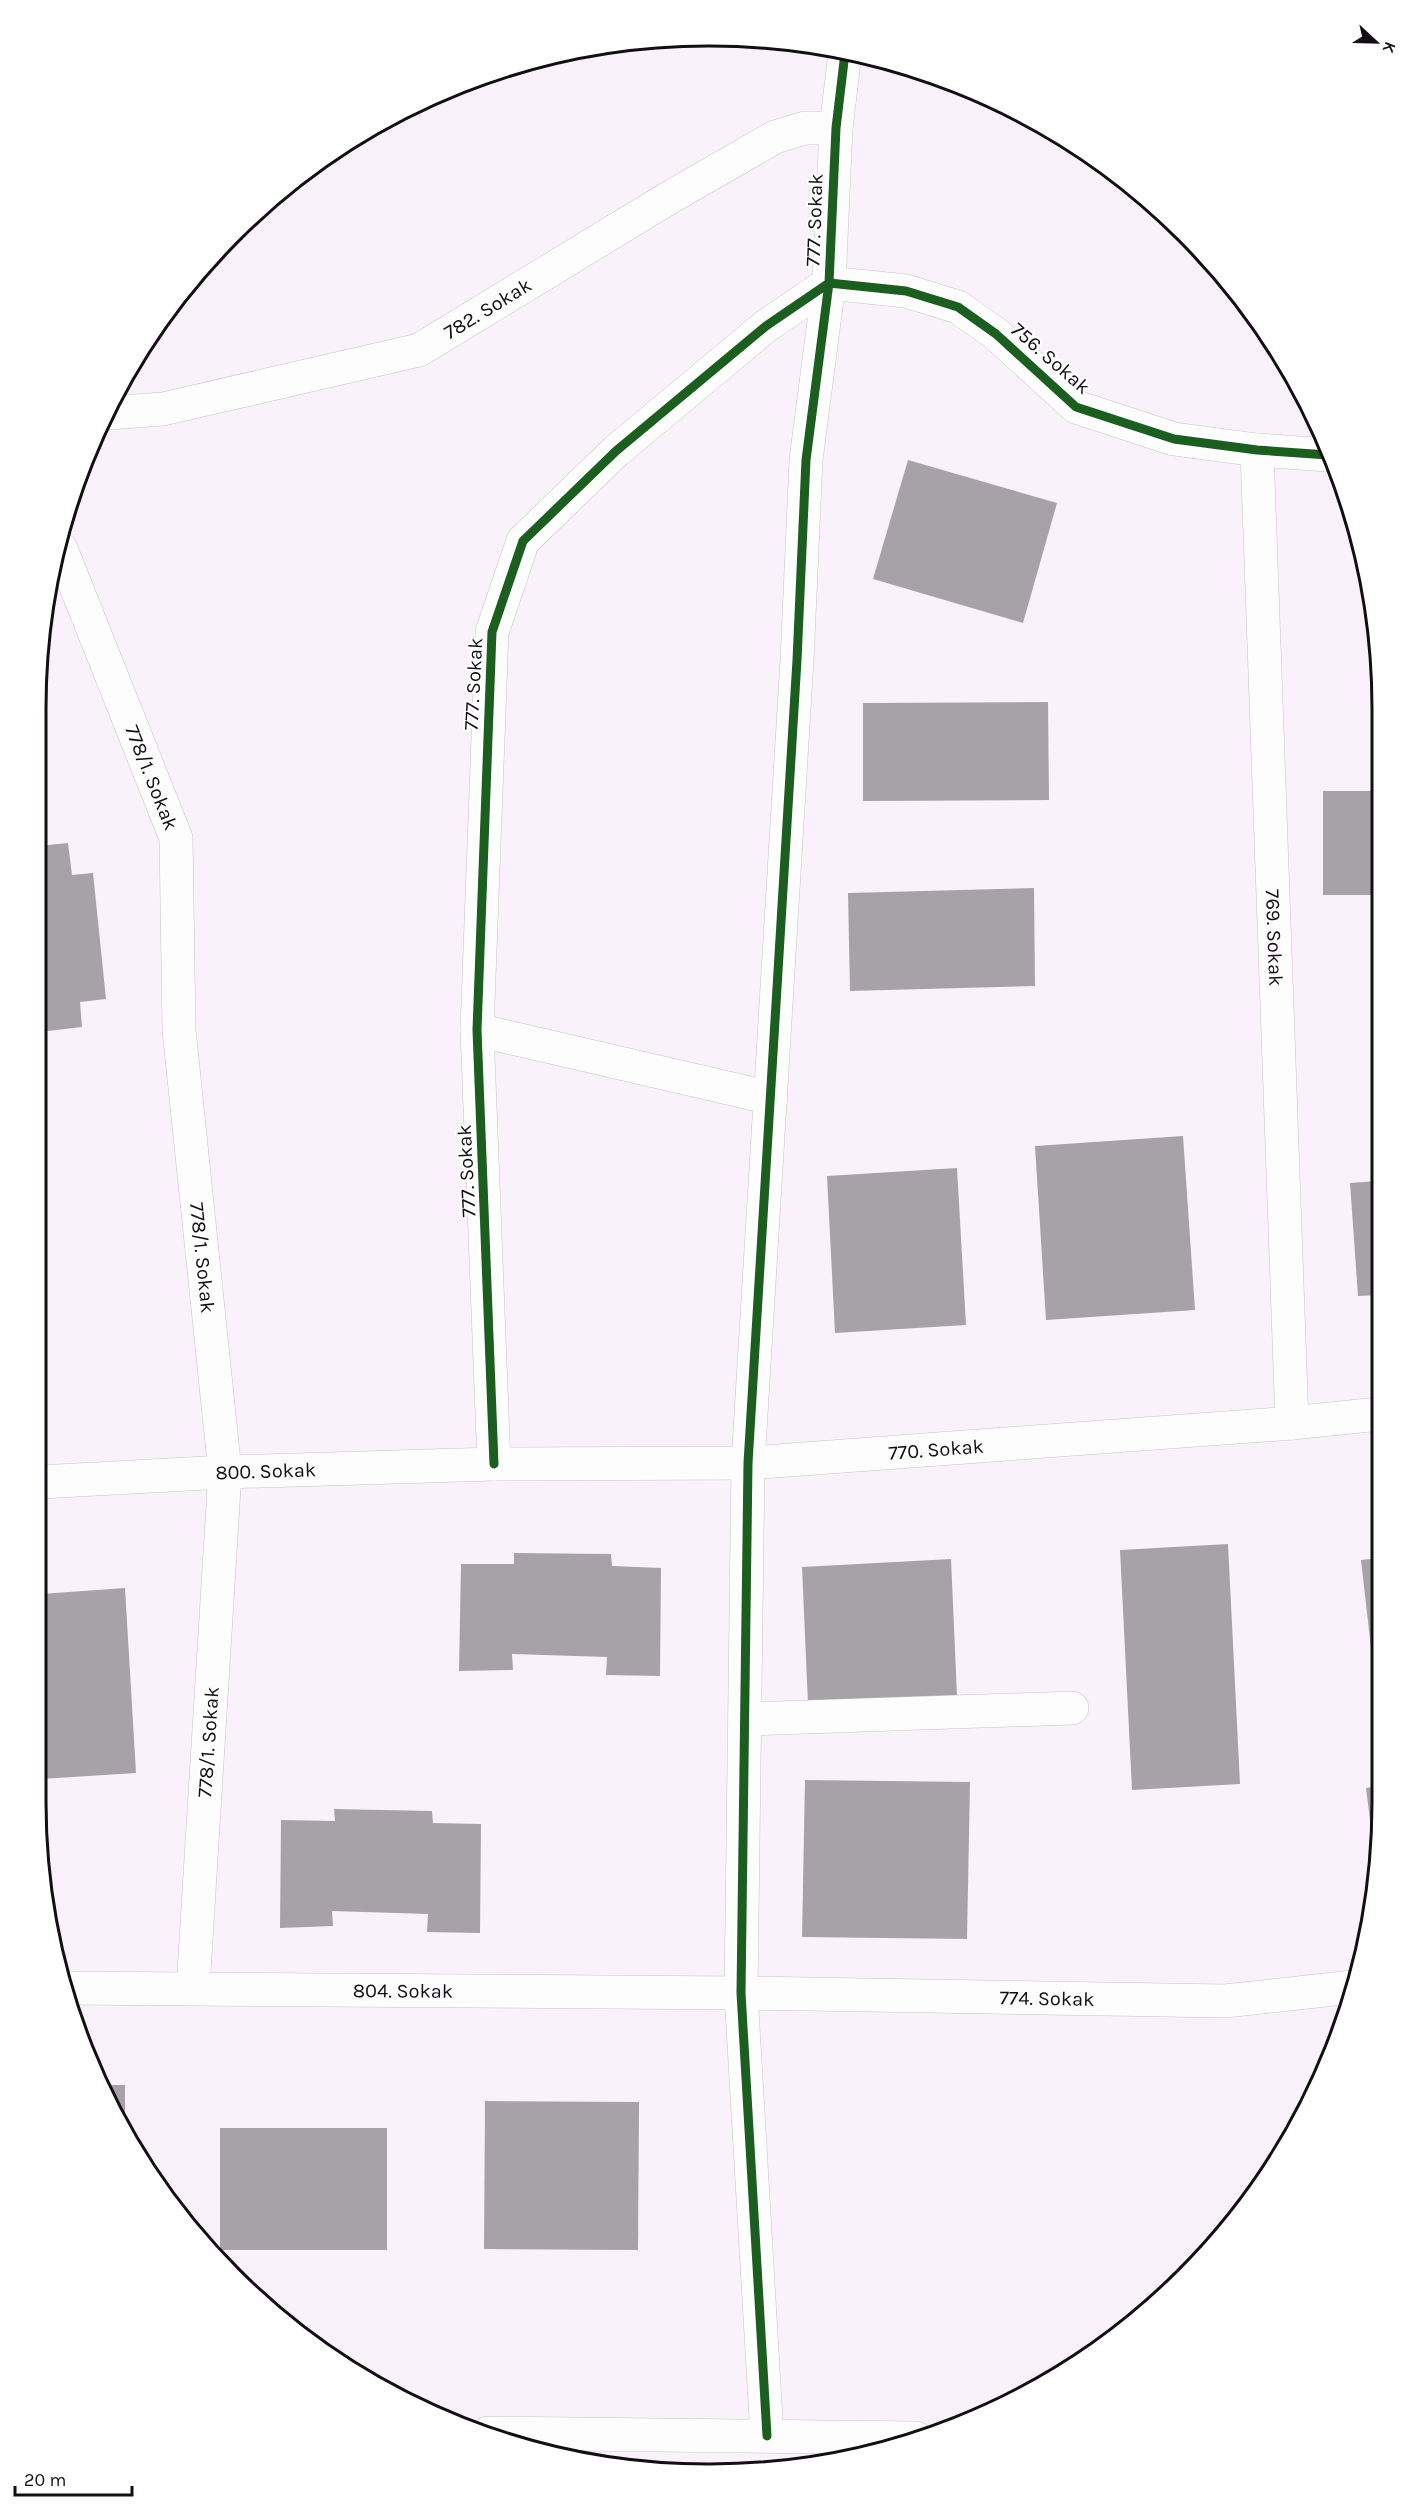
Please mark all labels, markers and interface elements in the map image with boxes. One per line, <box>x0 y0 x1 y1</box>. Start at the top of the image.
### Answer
north arrow <box>1346 12 1406 72</box>
text: K <box>1378 39 1400 56</box>
street label: 777. Sokak <box>801 173 828 267</box>
street label: 782. Sokak <box>440 273 536 344</box>
street label: 756. Sokak <box>1007 318 1095 399</box>
street label: 777. Sokak <box>460 637 487 731</box>
street label: 778/1. Sokak <box>120 722 183 834</box>
street label: 769. Sokak <box>1261 889 1287 987</box>
street label: 777. Sokak <box>453 1124 480 1218</box>
street label: 778/1. Sokak <box>185 1201 219 1314</box>
street label: 770. Sokak <box>888 1435 985 1465</box>
street label: 800. Sokak <box>215 1458 317 1485</box>
street label: 778/1. Sokak <box>193 1686 224 1798</box>
street label: 804. Sokak <box>353 1979 453 2003</box>
street label: 774. Sokak <box>999 1986 1095 2011</box>
scale bar <box>15 2459 132 2497</box>
text: 20 m <box>24 2469 66 2491</box>

